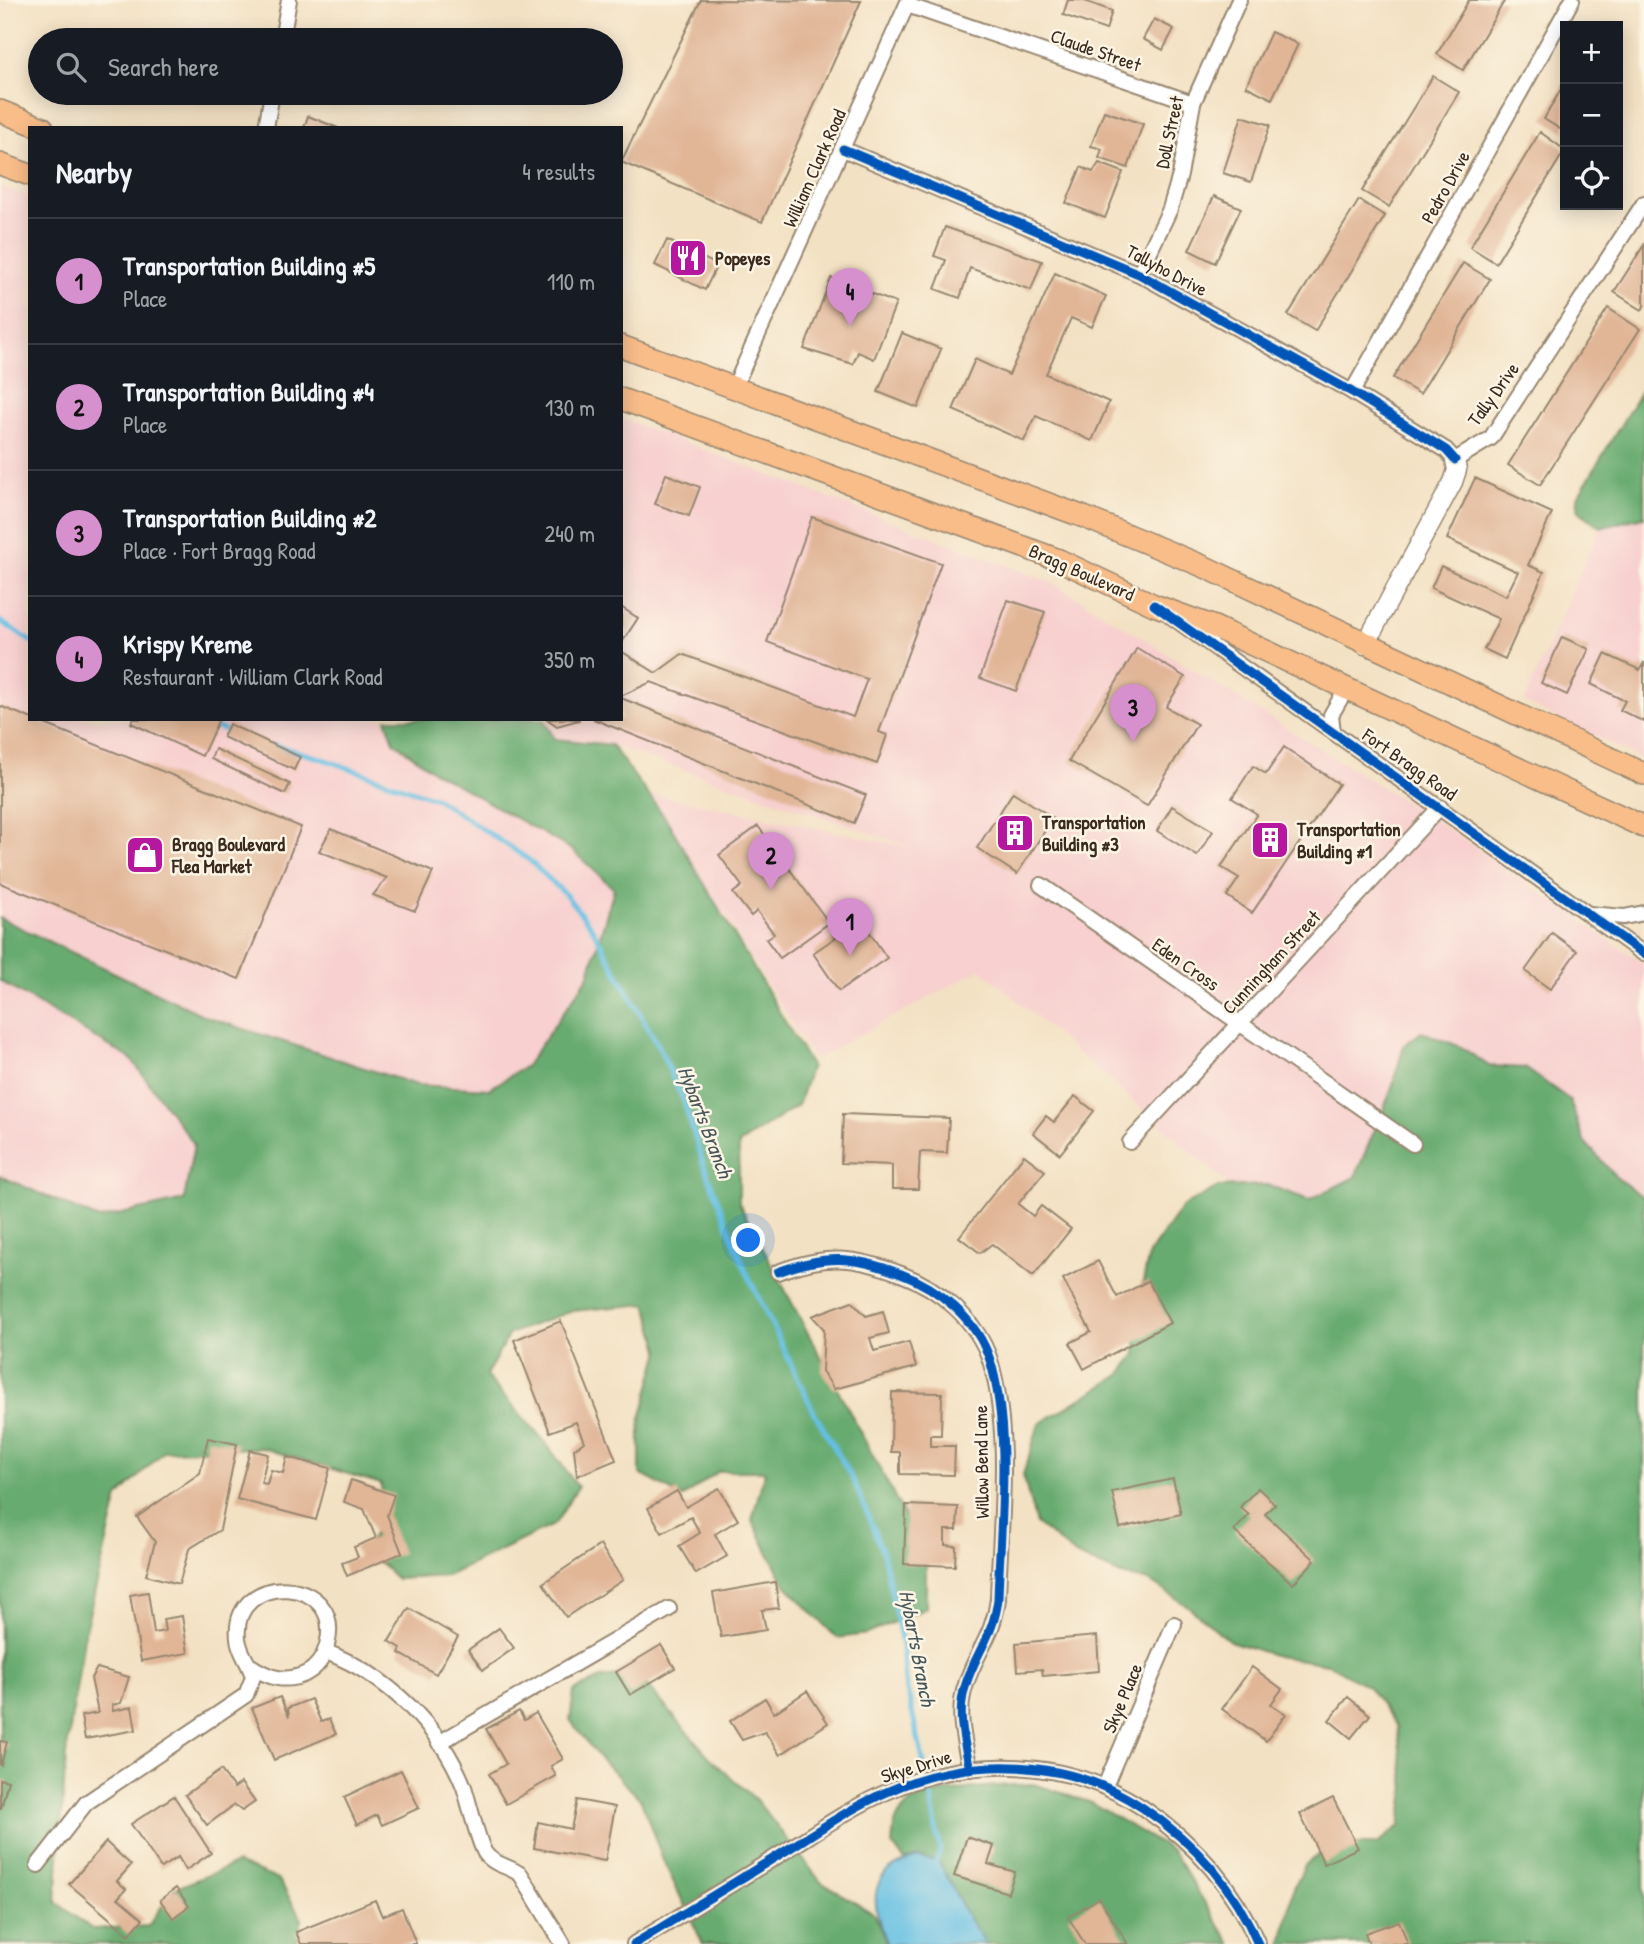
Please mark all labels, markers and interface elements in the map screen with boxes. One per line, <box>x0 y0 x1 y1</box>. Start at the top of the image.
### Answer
map controls <box>1560 21 1623 210</box>
button: + <box>1560 21 1623 84</box>
street label: Claude Street <box>1047 22 1145 78</box>
search box <box>28 28 623 105</box>
icon: search <box>52 48 90 86</box>
text: Search here <box>108 49 219 84</box>
button: − <box>1560 84 1623 147</box>
street label: Doll Street <box>1149 93 1189 171</box>
street label: William Clark Road <box>776 104 852 231</box>
street label: Pedro Drive <box>1414 146 1476 228</box>
button: locate <box>1560 147 1623 210</box>
text: Nearby <box>56 152 132 192</box>
text: 4 results <box>522 156 595 187</box>
restaurant icon: Popeyes <box>667 237 709 279</box>
street label: Tallyho Drive <box>1122 238 1212 302</box>
place label: Popeyes <box>715 245 771 272</box>
text: Transportation Building #5 <box>123 248 375 283</box>
text: 1 <box>75 266 83 297</box>
text: 110 m <box>547 266 595 297</box>
pin: 4 <box>827 268 873 326</box>
text: Place <box>123 283 167 314</box>
street label: Tally Drive <box>1461 357 1525 431</box>
text: Transportation Building #4 <box>123 374 374 409</box>
text: 2 <box>74 392 84 423</box>
text: 130 m <box>545 392 595 423</box>
text: Place <box>123 409 167 440</box>
text: Transportation Building #2 <box>123 500 377 535</box>
text: 3 <box>74 518 84 549</box>
text: 240 m <box>544 518 595 549</box>
text: Place · Fort Bragg Road <box>123 535 315 566</box>
street label: Bragg Boulevard <box>1025 537 1139 607</box>
text: Krispy Kreme <box>123 626 253 661</box>
text: 4 <box>75 644 83 675</box>
text: 350 m <box>544 644 595 675</box>
text: Restaurant · William Clark Road <box>123 661 382 692</box>
pin: 3 <box>1110 684 1156 742</box>
street label: Fort Bragg Road <box>1357 721 1463 806</box>
place label: Transportation Building #3 <box>1041 809 1146 858</box>
building icon: Transportation Building #3 <box>994 812 1036 854</box>
place label: Transportation Building #1 <box>1296 816 1401 865</box>
building icon: Transportation Building #1 <box>1249 819 1291 861</box>
place label: Bragg Boulevard Flea Market <box>171 831 286 879</box>
pin: 2 <box>748 832 794 890</box>
shop icon: Bragg Boulevard Flea Market <box>124 834 166 876</box>
pin: 1 <box>827 898 873 956</box>
street label: Cunningham Street <box>1216 904 1326 1020</box>
street label: Eden Cross <box>1147 931 1225 997</box>
water label: Hybarts Branch <box>671 1062 740 1183</box>
your location <box>731 1223 765 1257</box>
street label: Willow Bend Lane <box>967 1405 995 1519</box>
water label: Hybarts Branch <box>892 1588 943 1709</box>
street label: Skye Place <box>1096 1659 1148 1737</box>
street label: Skye Drive <box>878 1743 955 1789</box>

